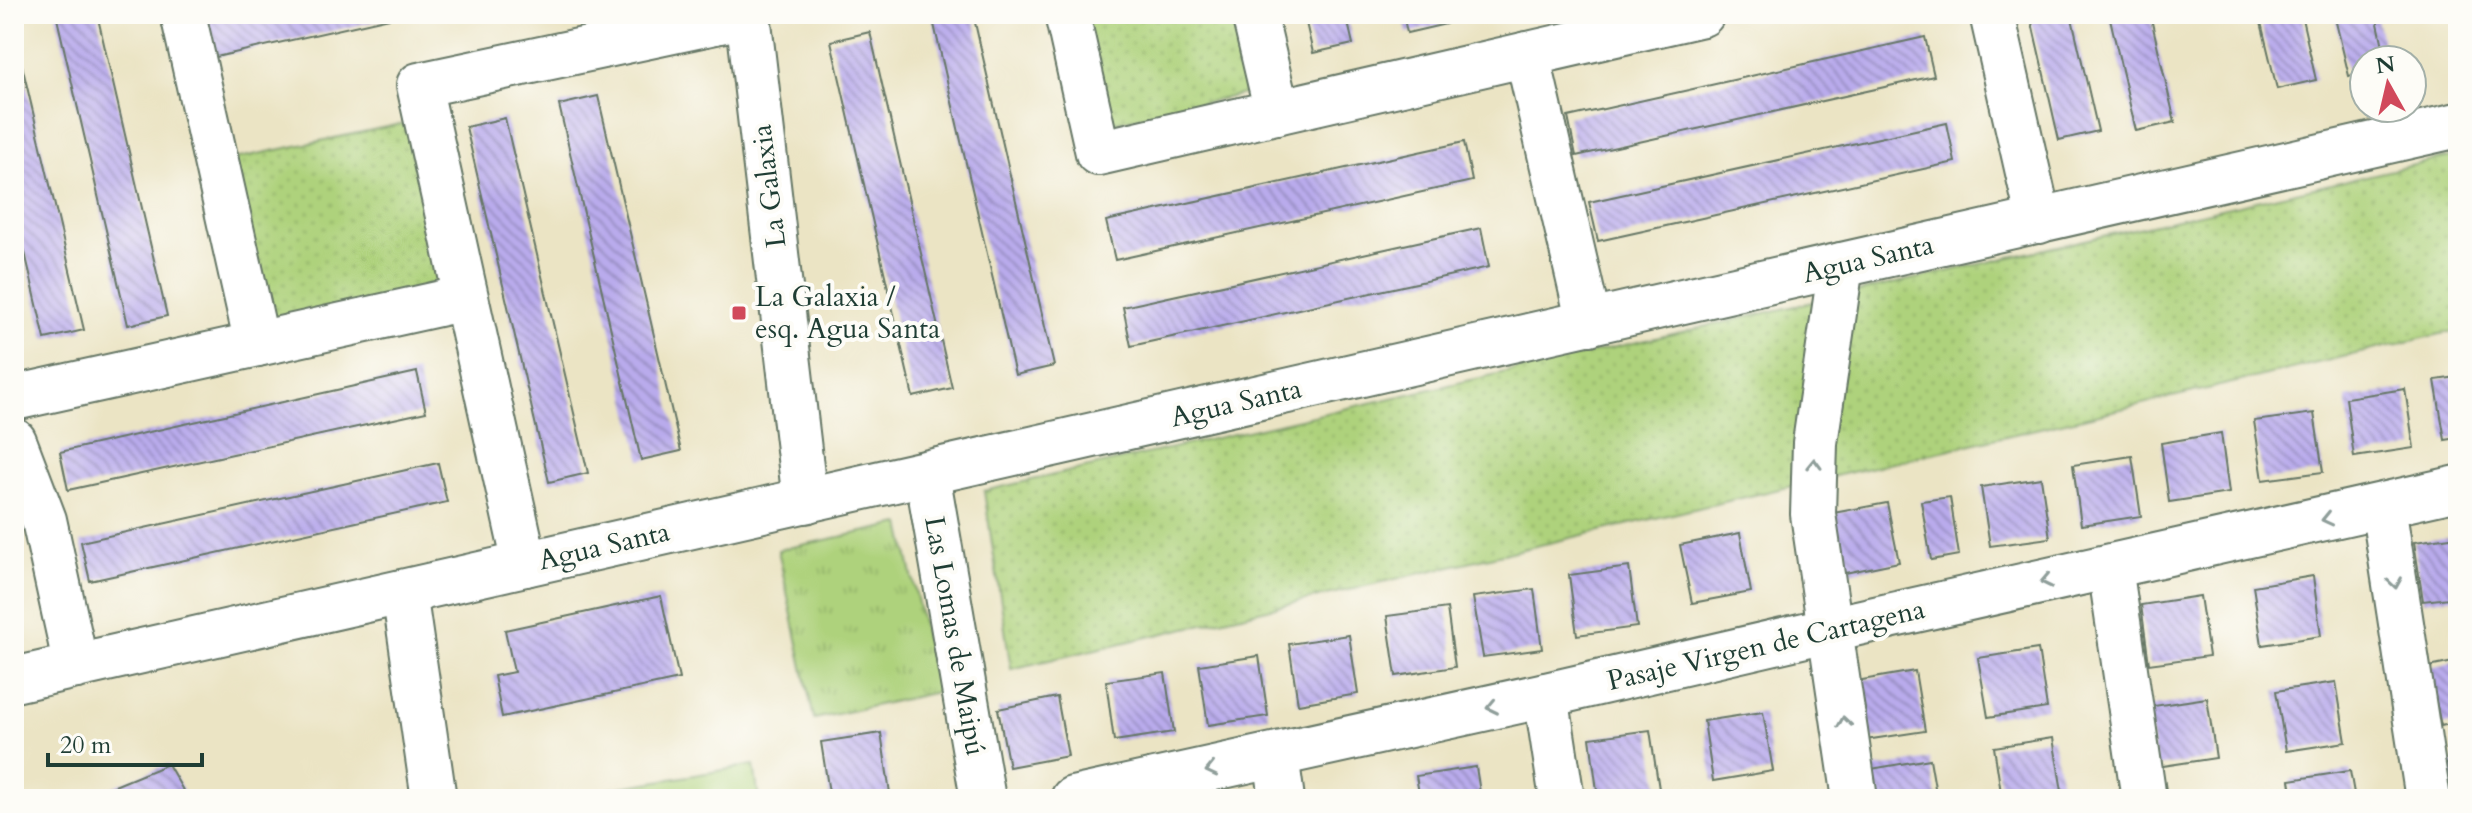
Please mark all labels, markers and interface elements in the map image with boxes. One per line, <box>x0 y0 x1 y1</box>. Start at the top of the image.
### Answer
north arrow <box>2348 44 2428 124</box>
text: N <box>2374 49 2397 81</box>
street label: La Galaxia <box>743 122 795 250</box>
street label: Agua Santa <box>1799 225 1937 293</box>
place label: La Galaxia / esq. Agua Santa <box>755 278 940 348</box>
marker: La Galaxia / esq. Agua Santa <box>730 304 748 322</box>
street label: Agua Santa <box>1167 369 1305 437</box>
one-way arrow <box>1806 457 1823 470</box>
one-way arrow <box>2321 510 2335 527</box>
street label: Agua Santa <box>535 512 673 580</box>
street label: Las Lomas de Maipú <box>915 513 995 759</box>
one-way arrow <box>2040 572 2054 589</box>
one-way arrow <box>2386 576 2403 590</box>
street label: Pasaje Virgen de Cartagena <box>1603 590 1929 700</box>
one-way arrow <box>1486 698 1500 715</box>
one-way arrow <box>1836 715 1853 729</box>
scale bar <box>48 717 202 767</box>
text: 20 m <box>60 729 112 762</box>
one-way arrow <box>1205 760 1219 777</box>

